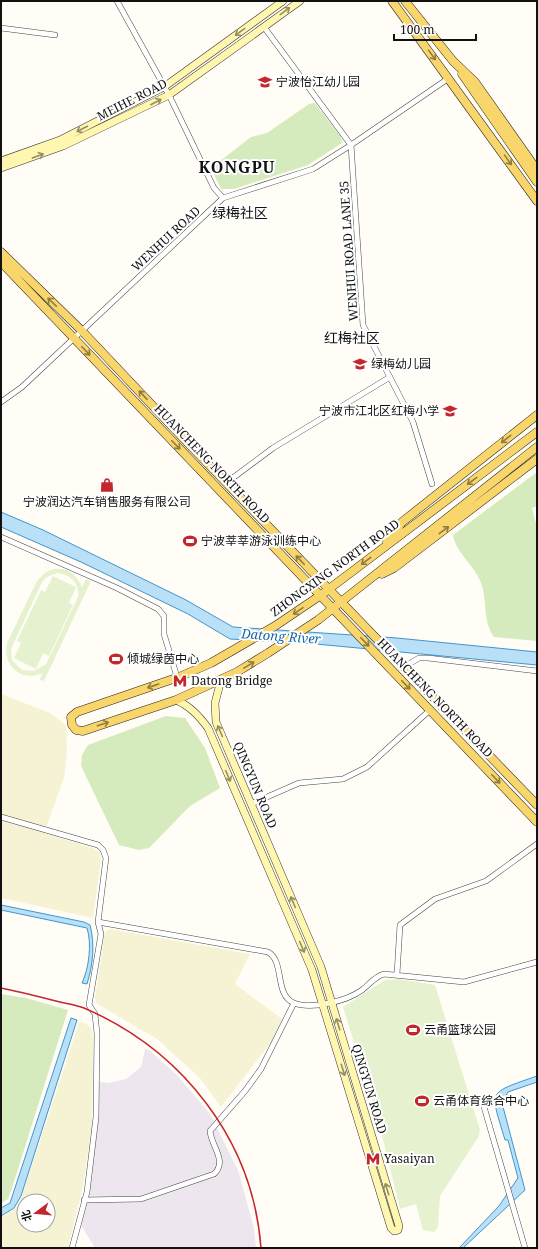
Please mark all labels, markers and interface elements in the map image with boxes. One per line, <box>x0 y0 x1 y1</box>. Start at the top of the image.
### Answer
one-way arrow <box>280 7 291 16</box>
scale bar <box>394 16 476 42</box>
text: 100 m <box>400 21 435 38</box>
one-way arrow <box>235 28 246 36</box>
one-way arrow <box>428 49 436 60</box>
place label: 宁波怡江幼儿园 <box>276 73 360 90</box>
street label: MEIHE ROAD <box>94 74 170 125</box>
school or university icon: 宁波怡江幼儿园 <box>257 74 273 90</box>
one-way arrow <box>150 98 162 105</box>
one-way arrow <box>76 125 88 133</box>
one-way arrow <box>31 151 43 159</box>
one-way arrow <box>504 154 512 165</box>
district label: KONGPU <box>198 156 276 178</box>
street label: WENHUI ROAD LANE 35 <box>335 180 362 322</box>
street label: WENHUI ROAD <box>128 202 204 275</box>
district label: 绿梅社区 <box>212 203 268 222</box>
one-way arrow <box>47 297 57 307</box>
district label: 红梅社区 <box>324 328 380 347</box>
one-way arrow <box>81 346 91 356</box>
place label: 绿梅幼儿园 <box>371 355 431 372</box>
school or university icon: 绿梅幼儿园 <box>352 356 368 372</box>
one-way arrow <box>138 390 147 400</box>
street label: HUANCHENG NORTH ROAD <box>151 400 274 527</box>
place label: 宁波市江北区红梅小学 <box>319 402 439 419</box>
school or university icon: 宁波市江北区红梅小学 <box>442 403 458 419</box>
one-way arrow <box>501 435 512 444</box>
one-way arrow <box>171 440 181 450</box>
shop icon: 宁波润达汽车销售服务有限公司 <box>99 477 115 493</box>
one-way arrow <box>467 477 478 485</box>
place label: 宁波润达汽车销售服务有限公司 <box>23 493 191 510</box>
street label: ZHONGXING NORTH ROAD <box>267 515 403 620</box>
one-way arrow <box>438 526 449 534</box>
place label: 宁波莘莘游泳训练中心 <box>201 532 321 549</box>
sports icon: 宁波莘莘游泳训练中心 <box>182 533 198 549</box>
one-way arrow <box>296 555 305 565</box>
one-way arrow <box>361 557 372 565</box>
one-way arrow <box>293 607 304 615</box>
water label: Datong River <box>240 624 322 648</box>
street label: HUANCHENG NORTH ROAD <box>374 634 497 761</box>
one-way arrow <box>360 637 370 647</box>
place label: 倾城绿茵中心 <box>127 650 199 667</box>
sports icon: 倾城绿茵中心 <box>108 651 124 667</box>
one-way arrow <box>243 661 254 669</box>
place label: Datong Bridge <box>191 672 273 689</box>
metro station icon: Datong Bridge <box>172 673 188 689</box>
one-way arrow <box>401 680 411 690</box>
one-way arrow <box>147 682 159 690</box>
one-way arrow <box>96 720 109 727</box>
one-way arrow <box>216 726 223 738</box>
street label: QINGYUN ROAD <box>230 739 281 831</box>
one-way arrow <box>225 769 233 781</box>
one-way arrow <box>491 774 501 784</box>
one-way arrow <box>289 897 297 909</box>
one-way arrow <box>299 940 306 952</box>
one-way arrow <box>334 1018 341 1031</box>
place label: 云甬篮球公园 <box>424 1021 496 1038</box>
sports icon: 云甬篮球公园 <box>405 1022 421 1038</box>
street label: QINGYUN ROAD <box>348 1042 391 1136</box>
one-way arrow <box>340 1063 347 1076</box>
place label: 云甬体育综合中心 <box>433 1092 529 1109</box>
sports icon: 云甬体育综合中心 <box>414 1093 430 1109</box>
place label: Yasaiyan <box>383 1150 435 1167</box>
metro station icon: Yasaiyan <box>365 1151 381 1167</box>
one-way arrow <box>383 1183 391 1195</box>
north arrow <box>16 1193 56 1233</box>
text: 北 <box>17 1209 35 1223</box>

